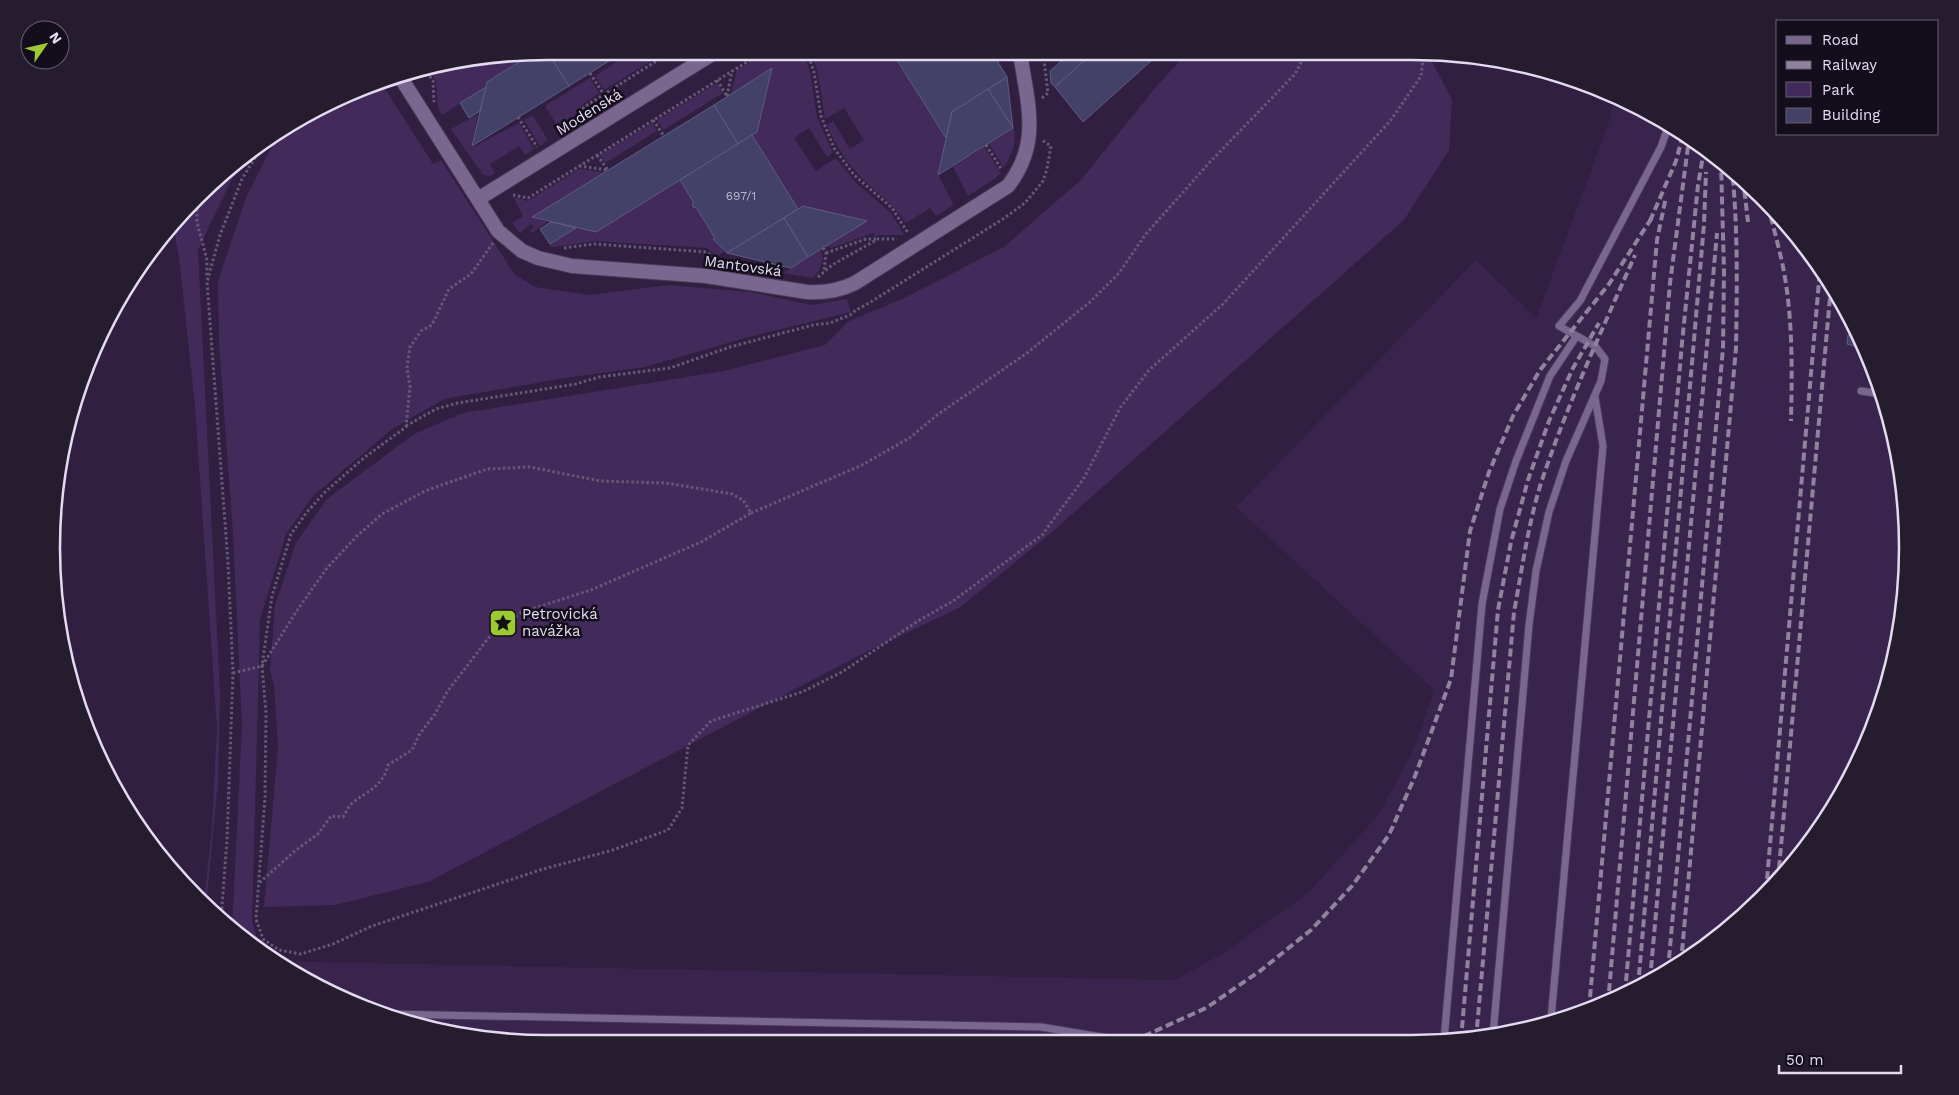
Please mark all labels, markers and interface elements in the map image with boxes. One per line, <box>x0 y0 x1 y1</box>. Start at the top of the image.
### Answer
north arrow <box>20 20 70 70</box>
legend <box>1776 20 1939 135</box>
text: N <box>46 29 65 47</box>
text: Road <box>1822 31 1859 49</box>
text: Railway <box>1822 56 1877 74</box>
text: Park <box>1822 81 1855 99</box>
street label: Modenská <box>553 85 625 139</box>
text: Building <box>1822 106 1880 124</box>
house number: 697/1 <box>726 189 756 203</box>
street label: Mantovská <box>703 252 783 280</box>
place label: Petrovická navážka <box>522 605 598 640</box>
place icon: Petrovická navážka <box>488 608 518 638</box>
scale bar <box>1779 1042 1902 1074</box>
text: 50 m <box>1786 1051 1823 1069</box>

